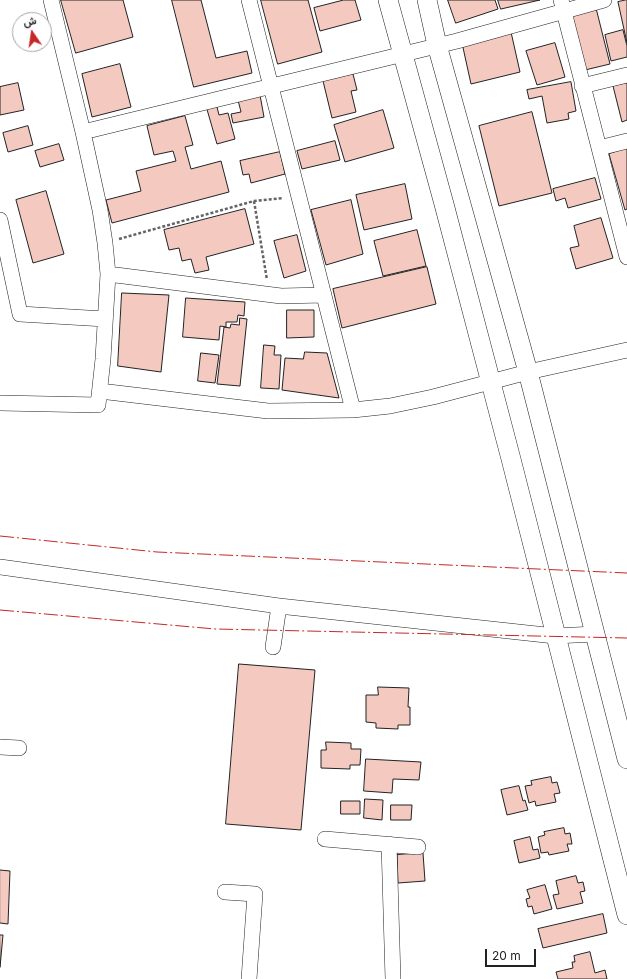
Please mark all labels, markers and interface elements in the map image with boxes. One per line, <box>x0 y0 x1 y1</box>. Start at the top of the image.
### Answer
north arrow <box>12 12 52 52</box>
text: ش <box>22 13 38 30</box>
scale bar <box>487 941 538 967</box>
text: 20 m <box>492 948 521 963</box>

